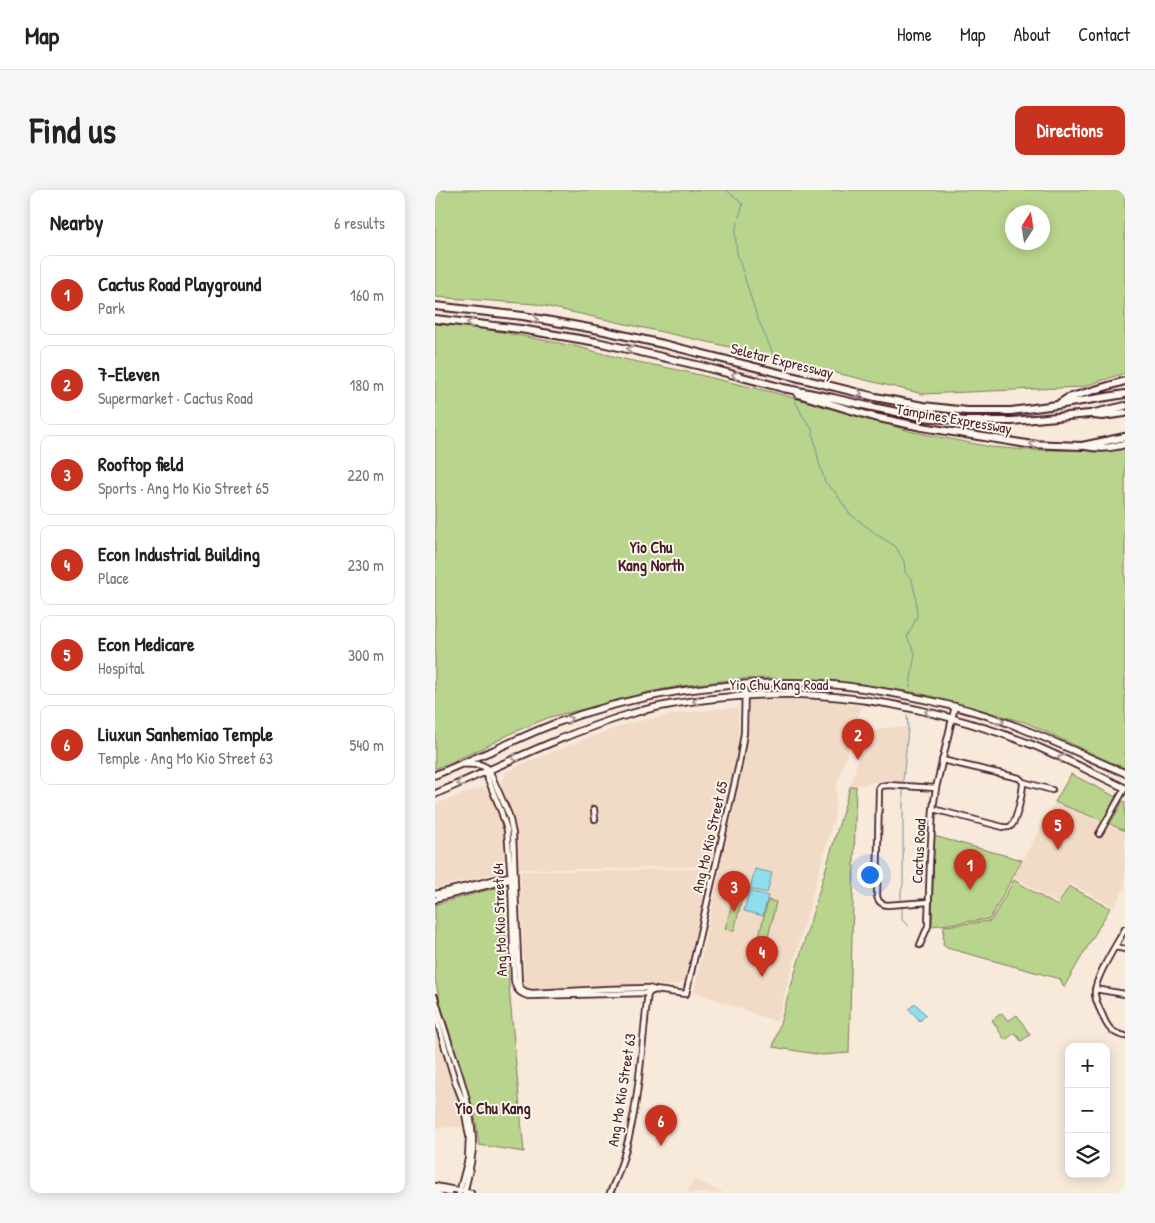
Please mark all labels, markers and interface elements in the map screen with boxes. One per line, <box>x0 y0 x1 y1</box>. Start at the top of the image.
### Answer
text: Map <box>25 19 59 51</box>
text: Home <box>897 22 932 47</box>
text: Map <box>960 22 985 47</box>
text: About <box>1013 22 1050 47</box>
text: Contact <box>1078 22 1130 47</box>
button: Directions <box>1015 106 1125 155</box>
text: Find us <box>30 107 116 154</box>
north arrow <box>1005 205 1050 250</box>
text: Nearby <box>50 208 103 237</box>
text: 6 results <box>334 212 385 234</box>
text: Cactus Road Playground <box>98 271 261 297</box>
text: 1 <box>64 284 70 306</box>
text: 160 m <box>350 284 384 306</box>
text: Park <box>98 297 125 319</box>
one-way arrow <box>531 313 540 323</box>
one-way arrow <box>466 318 474 329</box>
street label: Seletar Expressway <box>728 338 836 383</box>
one-way arrow <box>626 345 635 355</box>
text: 7-Eleven <box>98 361 160 387</box>
one-way arrow <box>732 371 740 381</box>
text: 2 <box>63 374 71 396</box>
text: 180 m <box>350 374 384 396</box>
text: Supermarket · Cactus Road <box>98 387 253 409</box>
one-way arrow <box>855 387 864 398</box>
street label: Tampines Expressway <box>895 398 1014 439</box>
one-way arrow <box>1029 438 1037 449</box>
text: Rooftop field <box>98 451 183 477</box>
text: 3 <box>63 464 71 486</box>
text: 220 m <box>347 464 384 486</box>
text: Sports · Ang Mo Kio Street 65 <box>98 477 269 499</box>
district label: Yio Chu Kang North <box>618 536 684 577</box>
text: Econ Industrial Building <box>98 541 260 567</box>
text: 4 <box>64 554 70 576</box>
text: 230 m <box>348 554 384 576</box>
text: Place <box>98 567 129 589</box>
text: Econ Medicare <box>98 631 195 657</box>
text: 5 <box>64 644 70 666</box>
text: 300 m <box>348 644 384 666</box>
text: Hospital <box>98 657 145 679</box>
street label: Yio Chu Kang Road <box>730 674 828 695</box>
one-way arrow <box>692 695 700 706</box>
one-way arrow <box>923 707 932 718</box>
one-way arrow <box>565 714 573 724</box>
one-way arrow <box>996 715 1005 725</box>
pin: 2 <box>842 719 874 760</box>
text: Liuxun Sanhemiao Temple <box>98 721 273 747</box>
text: 6 <box>64 734 70 756</box>
text: 540 m <box>350 734 384 756</box>
text: Temple · Ang Mo Kio Street 63 <box>98 747 273 769</box>
one-way arrow <box>511 751 520 762</box>
one-way arrow <box>1057 755 1066 765</box>
one-way arrow <box>456 777 465 787</box>
street label: Ang Mo Kio Street 65 <box>686 778 733 895</box>
pin: 5 <box>1042 809 1074 850</box>
street label: Cactus Road <box>906 818 931 884</box>
pin: 1 <box>954 849 986 890</box>
your location <box>857 862 883 888</box>
street label: Ang Mo Kio Street 64 <box>487 863 512 977</box>
pin: 3 <box>718 871 750 912</box>
pin: 4 <box>746 936 778 977</box>
street label: Ang Mo Kio Street 63 <box>602 1031 641 1148</box>
map controls <box>1065 1043 1110 1178</box>
button: + <box>1065 1043 1110 1088</box>
button: − <box>1065 1088 1110 1133</box>
district label: Yio Chu Kang <box>455 1097 531 1120</box>
pin: 6 <box>645 1105 677 1146</box>
button: layers <box>1065 1133 1110 1178</box>

